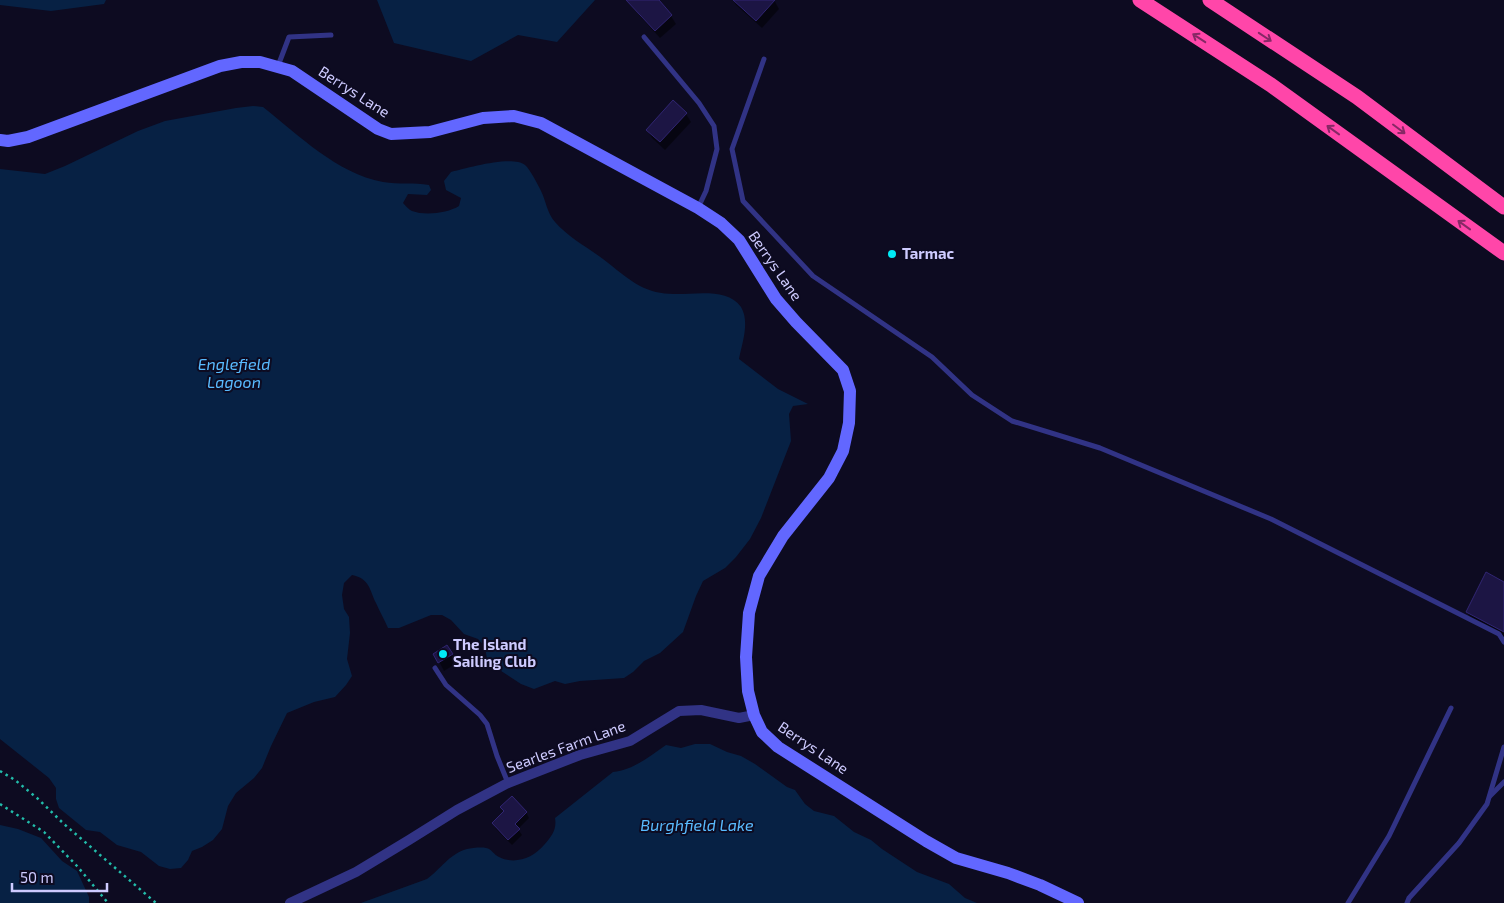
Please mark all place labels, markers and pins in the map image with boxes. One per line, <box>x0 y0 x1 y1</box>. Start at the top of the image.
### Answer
place label: Tarmac <box>902 244 954 262</box>
marker: Tarmac <box>886 248 898 260</box>
place label: The Island Sailing Club <box>453 635 536 670</box>
marker: The Island Sailing Club <box>437 648 449 660</box>

